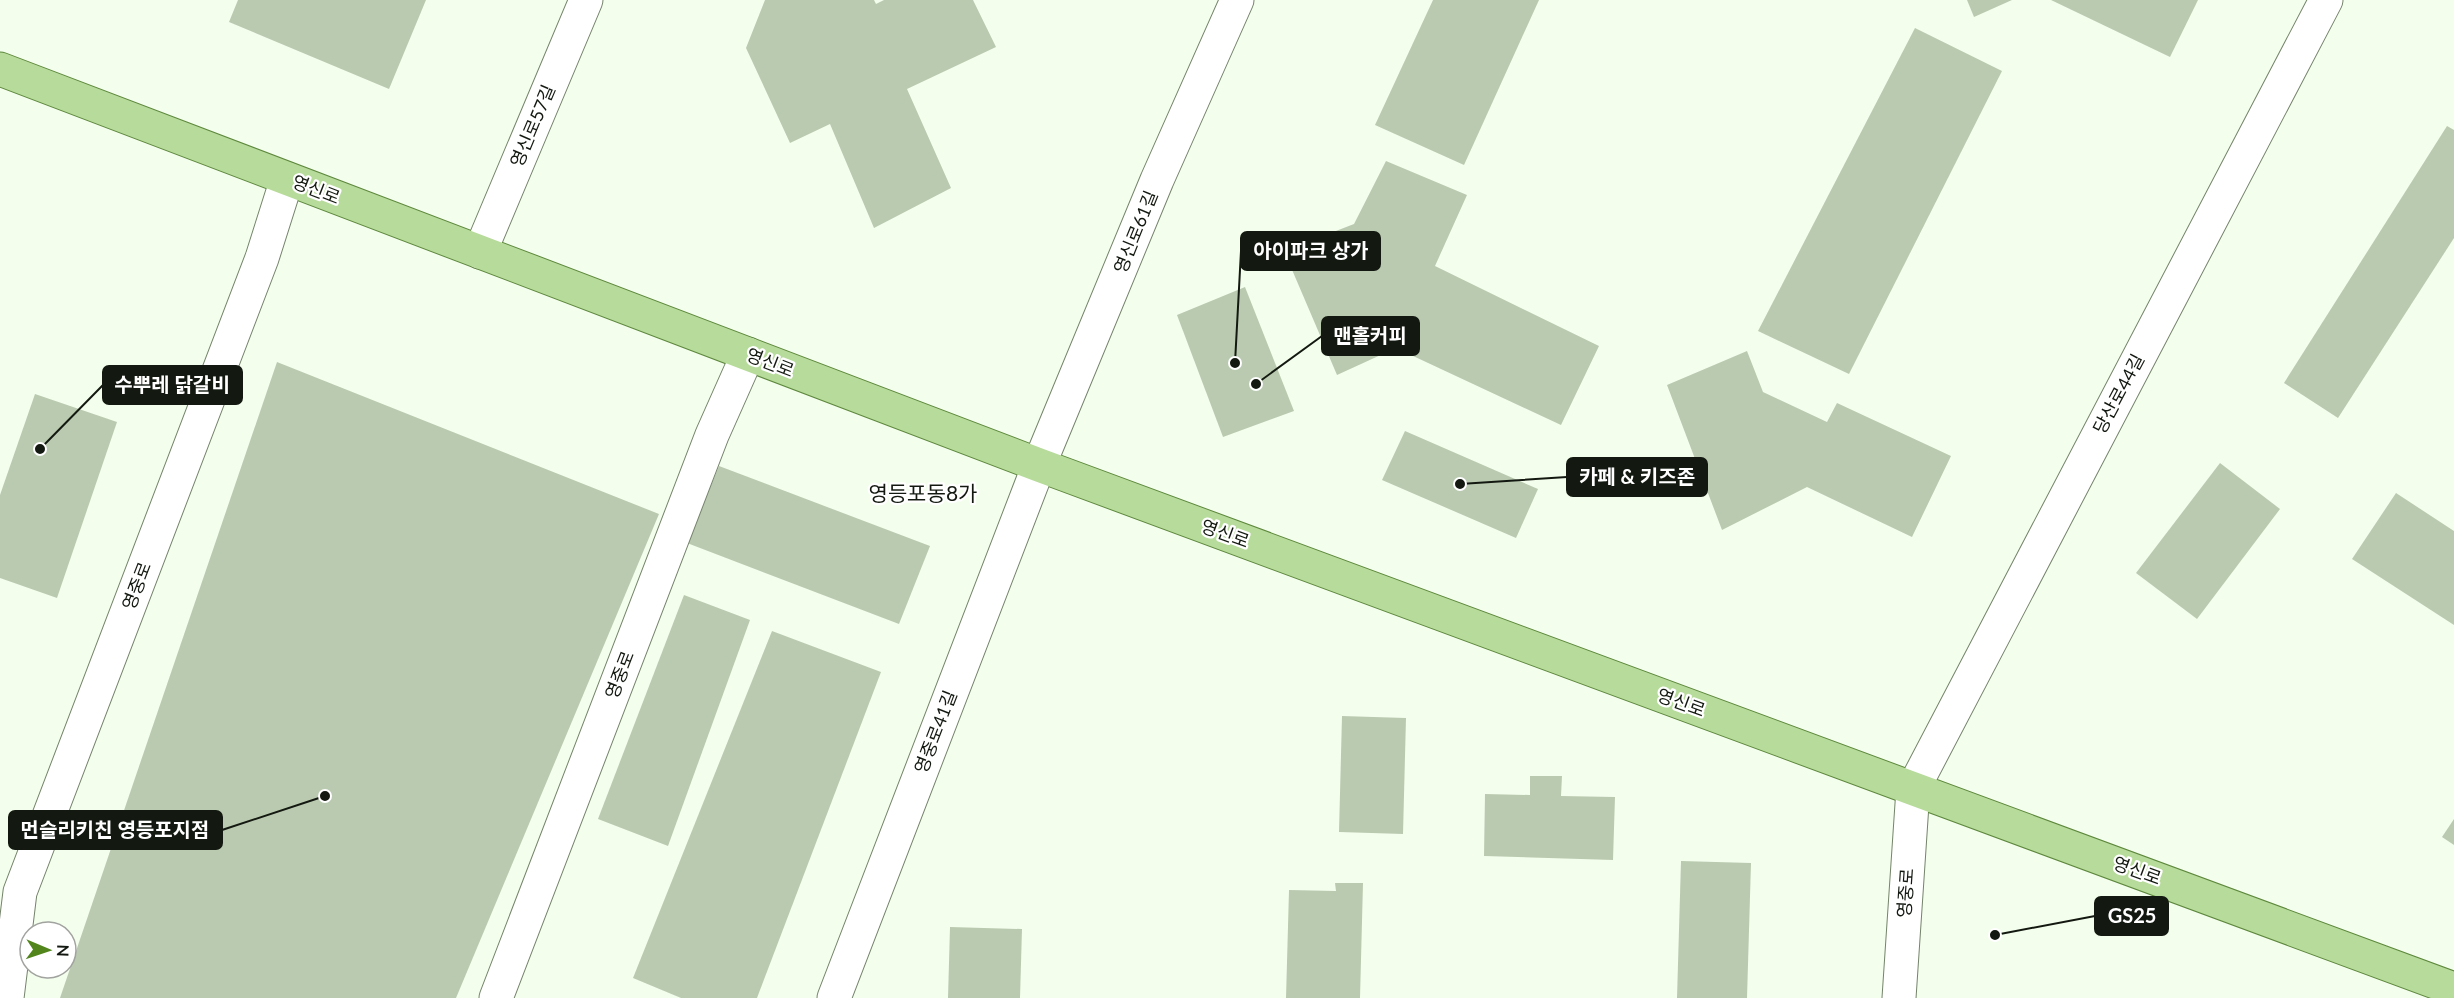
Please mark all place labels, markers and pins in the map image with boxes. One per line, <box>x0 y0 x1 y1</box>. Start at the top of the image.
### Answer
callout: 아이파크 상가 <box>1241 232 1380 270</box>
callout: 맨홀커피 <box>1322 317 1419 355</box>
callout: 수뿌레 닭갈비 <box>103 366 242 404</box>
callout: 카페 & 키즈존 <box>1567 458 1707 496</box>
callout: 먼슬리키친 영등포지점 <box>9 811 222 849</box>
callout: GS25 <box>2095 897 2168 935</box>

